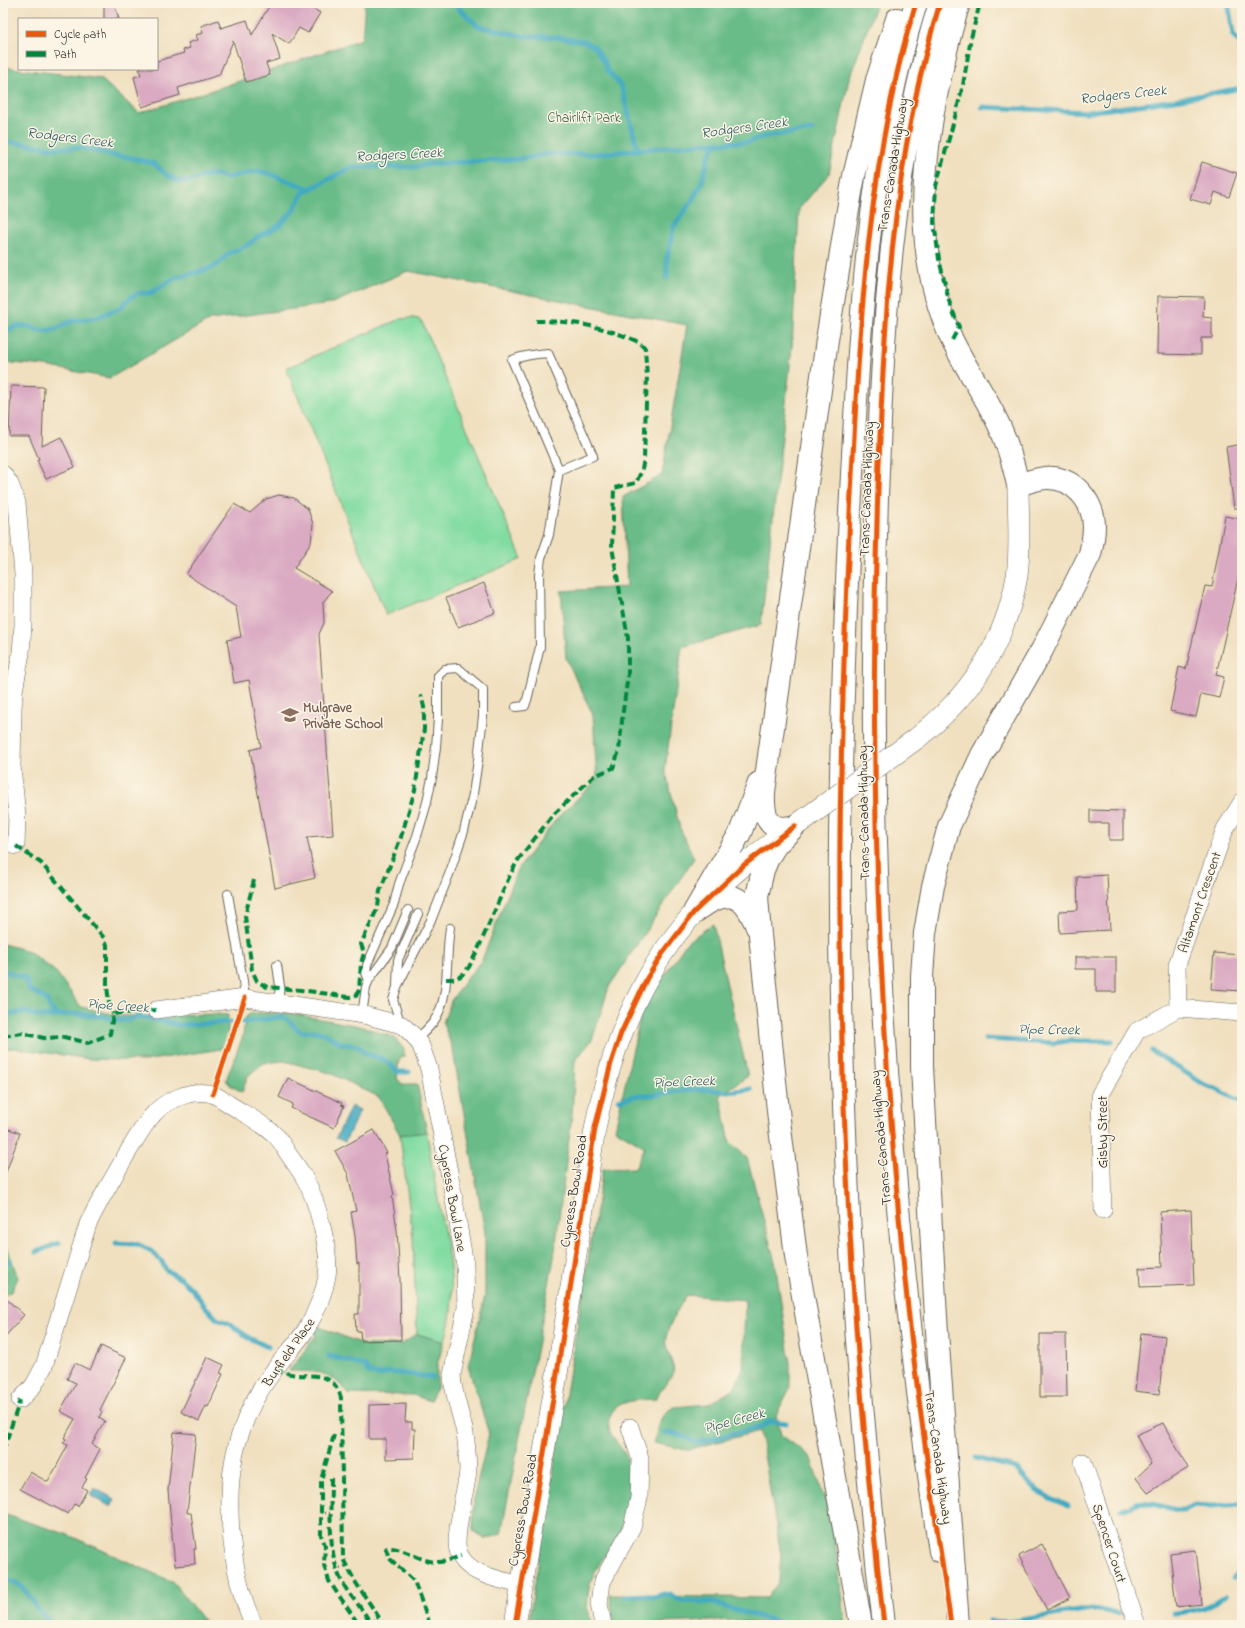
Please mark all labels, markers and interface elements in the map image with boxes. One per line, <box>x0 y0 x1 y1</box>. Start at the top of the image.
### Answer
legend <box>18 18 158 70</box>
text: Cycle path <box>54 26 106 45</box>
text: Path <box>54 46 77 64</box>
water label: Rodgers Creek <box>1079 79 1169 111</box>
street label: Trans-Canada Highway <box>873 97 915 234</box>
park label: Chairlift Park <box>547 108 621 129</box>
water label: Rodgers Creek <box>700 111 790 146</box>
water label: Rodgers Creek <box>25 122 116 155</box>
water label: Rodgers Creek <box>355 142 445 169</box>
street label: Trans-Canada Highway <box>855 421 881 557</box>
place label: Mulgrave Private School <box>303 698 384 735</box>
school or university icon: Mulgrave Private School <box>280 705 300 725</box>
street label: Trans-Canada Highway <box>853 745 877 881</box>
street label: Altamont Crescent <box>1173 849 1228 956</box>
water label: Pipe Creek <box>86 993 151 1019</box>
water label: Pipe Creek <box>1018 1018 1082 1042</box>
street label: Trans-Canada Highway <box>865 1069 899 1206</box>
water label: Pipe Creek <box>653 1070 717 1094</box>
street label: Gisby Street <box>1093 1096 1115 1168</box>
street label: Cypress Bowl Road <box>555 1133 595 1249</box>
street label: Cypress Bowl Lane <box>431 1143 471 1255</box>
street label: Burfield Place <box>257 1313 321 1393</box>
street label: Trans-Canada Highway <box>917 1389 957 1526</box>
water label: Pipe Creek <box>701 1402 768 1440</box>
street label: Cypress Bowl Road <box>503 1452 545 1568</box>
street label: Spencer Court <box>1086 1501 1131 1586</box>

